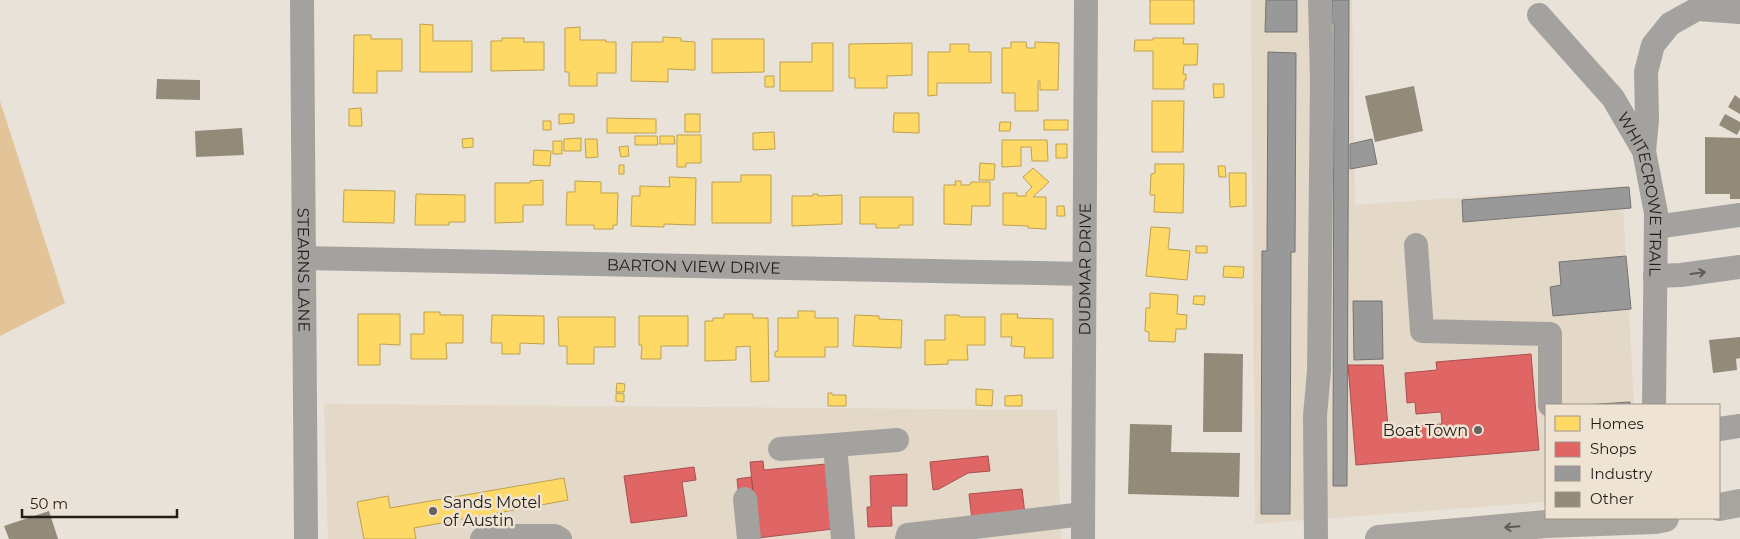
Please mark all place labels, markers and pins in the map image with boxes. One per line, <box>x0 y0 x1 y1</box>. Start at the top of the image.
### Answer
place label: Boat Town <box>1383 421 1468 440</box>
marker: Boat Town <box>1472 424 1484 436</box>
place label: Sands Motel of Austin <box>443 493 541 530</box>
marker: Sands Motel of Austin <box>427 505 439 517</box>

